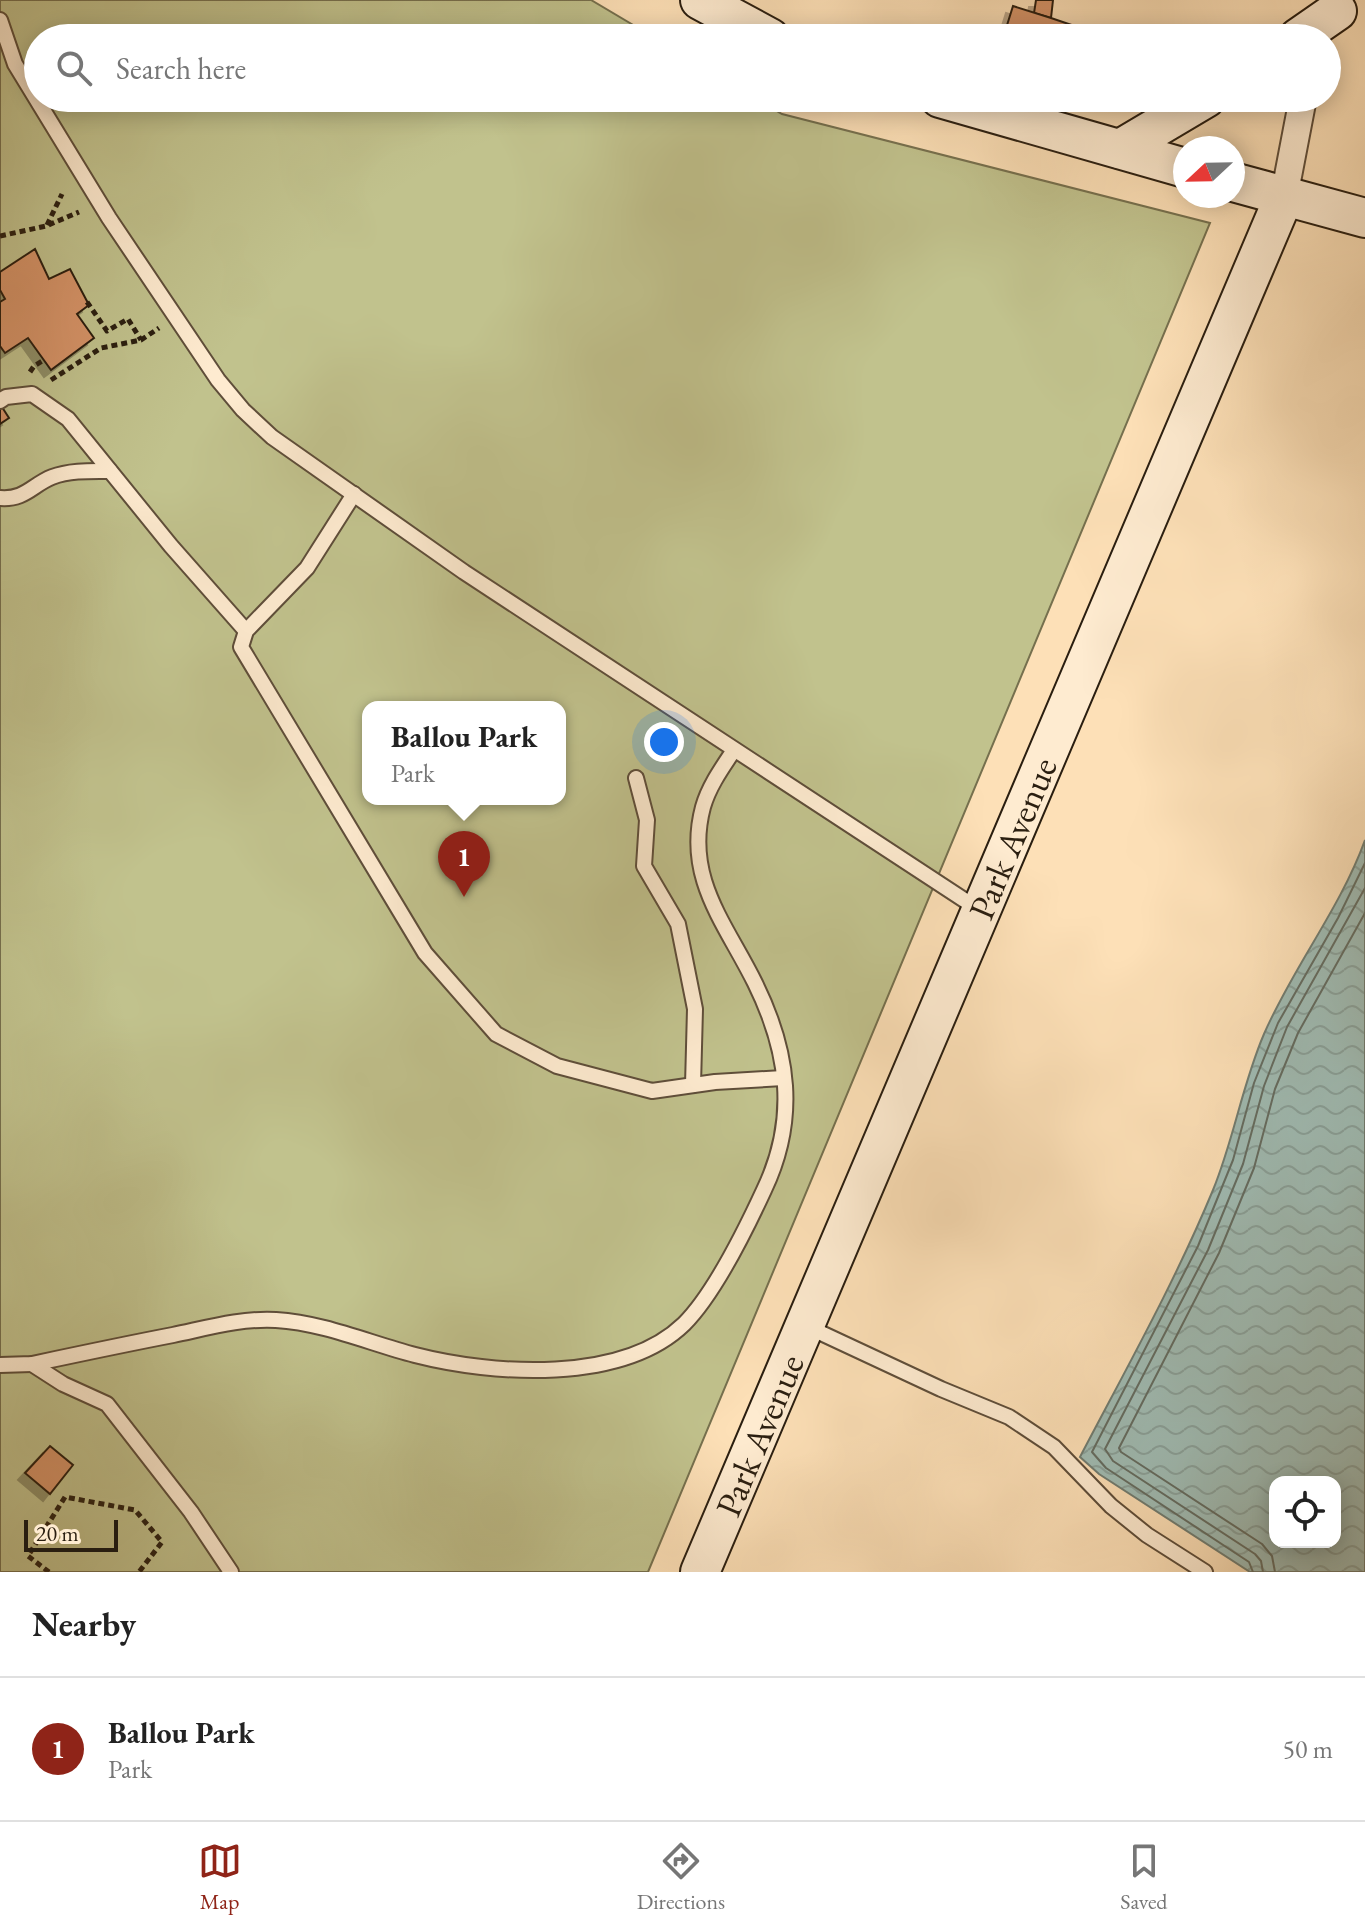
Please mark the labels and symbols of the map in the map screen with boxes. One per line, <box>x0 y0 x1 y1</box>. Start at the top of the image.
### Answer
north arrow <box>1173 136 1245 208</box>
your location <box>644 722 684 762</box>
street label: Park Avenue <box>957 750 1068 926</box>
pin: 1 <box>438 831 490 897</box>
street label: Park Avenue <box>704 1347 815 1523</box>
scale bar <box>24 1516 118 1552</box>

